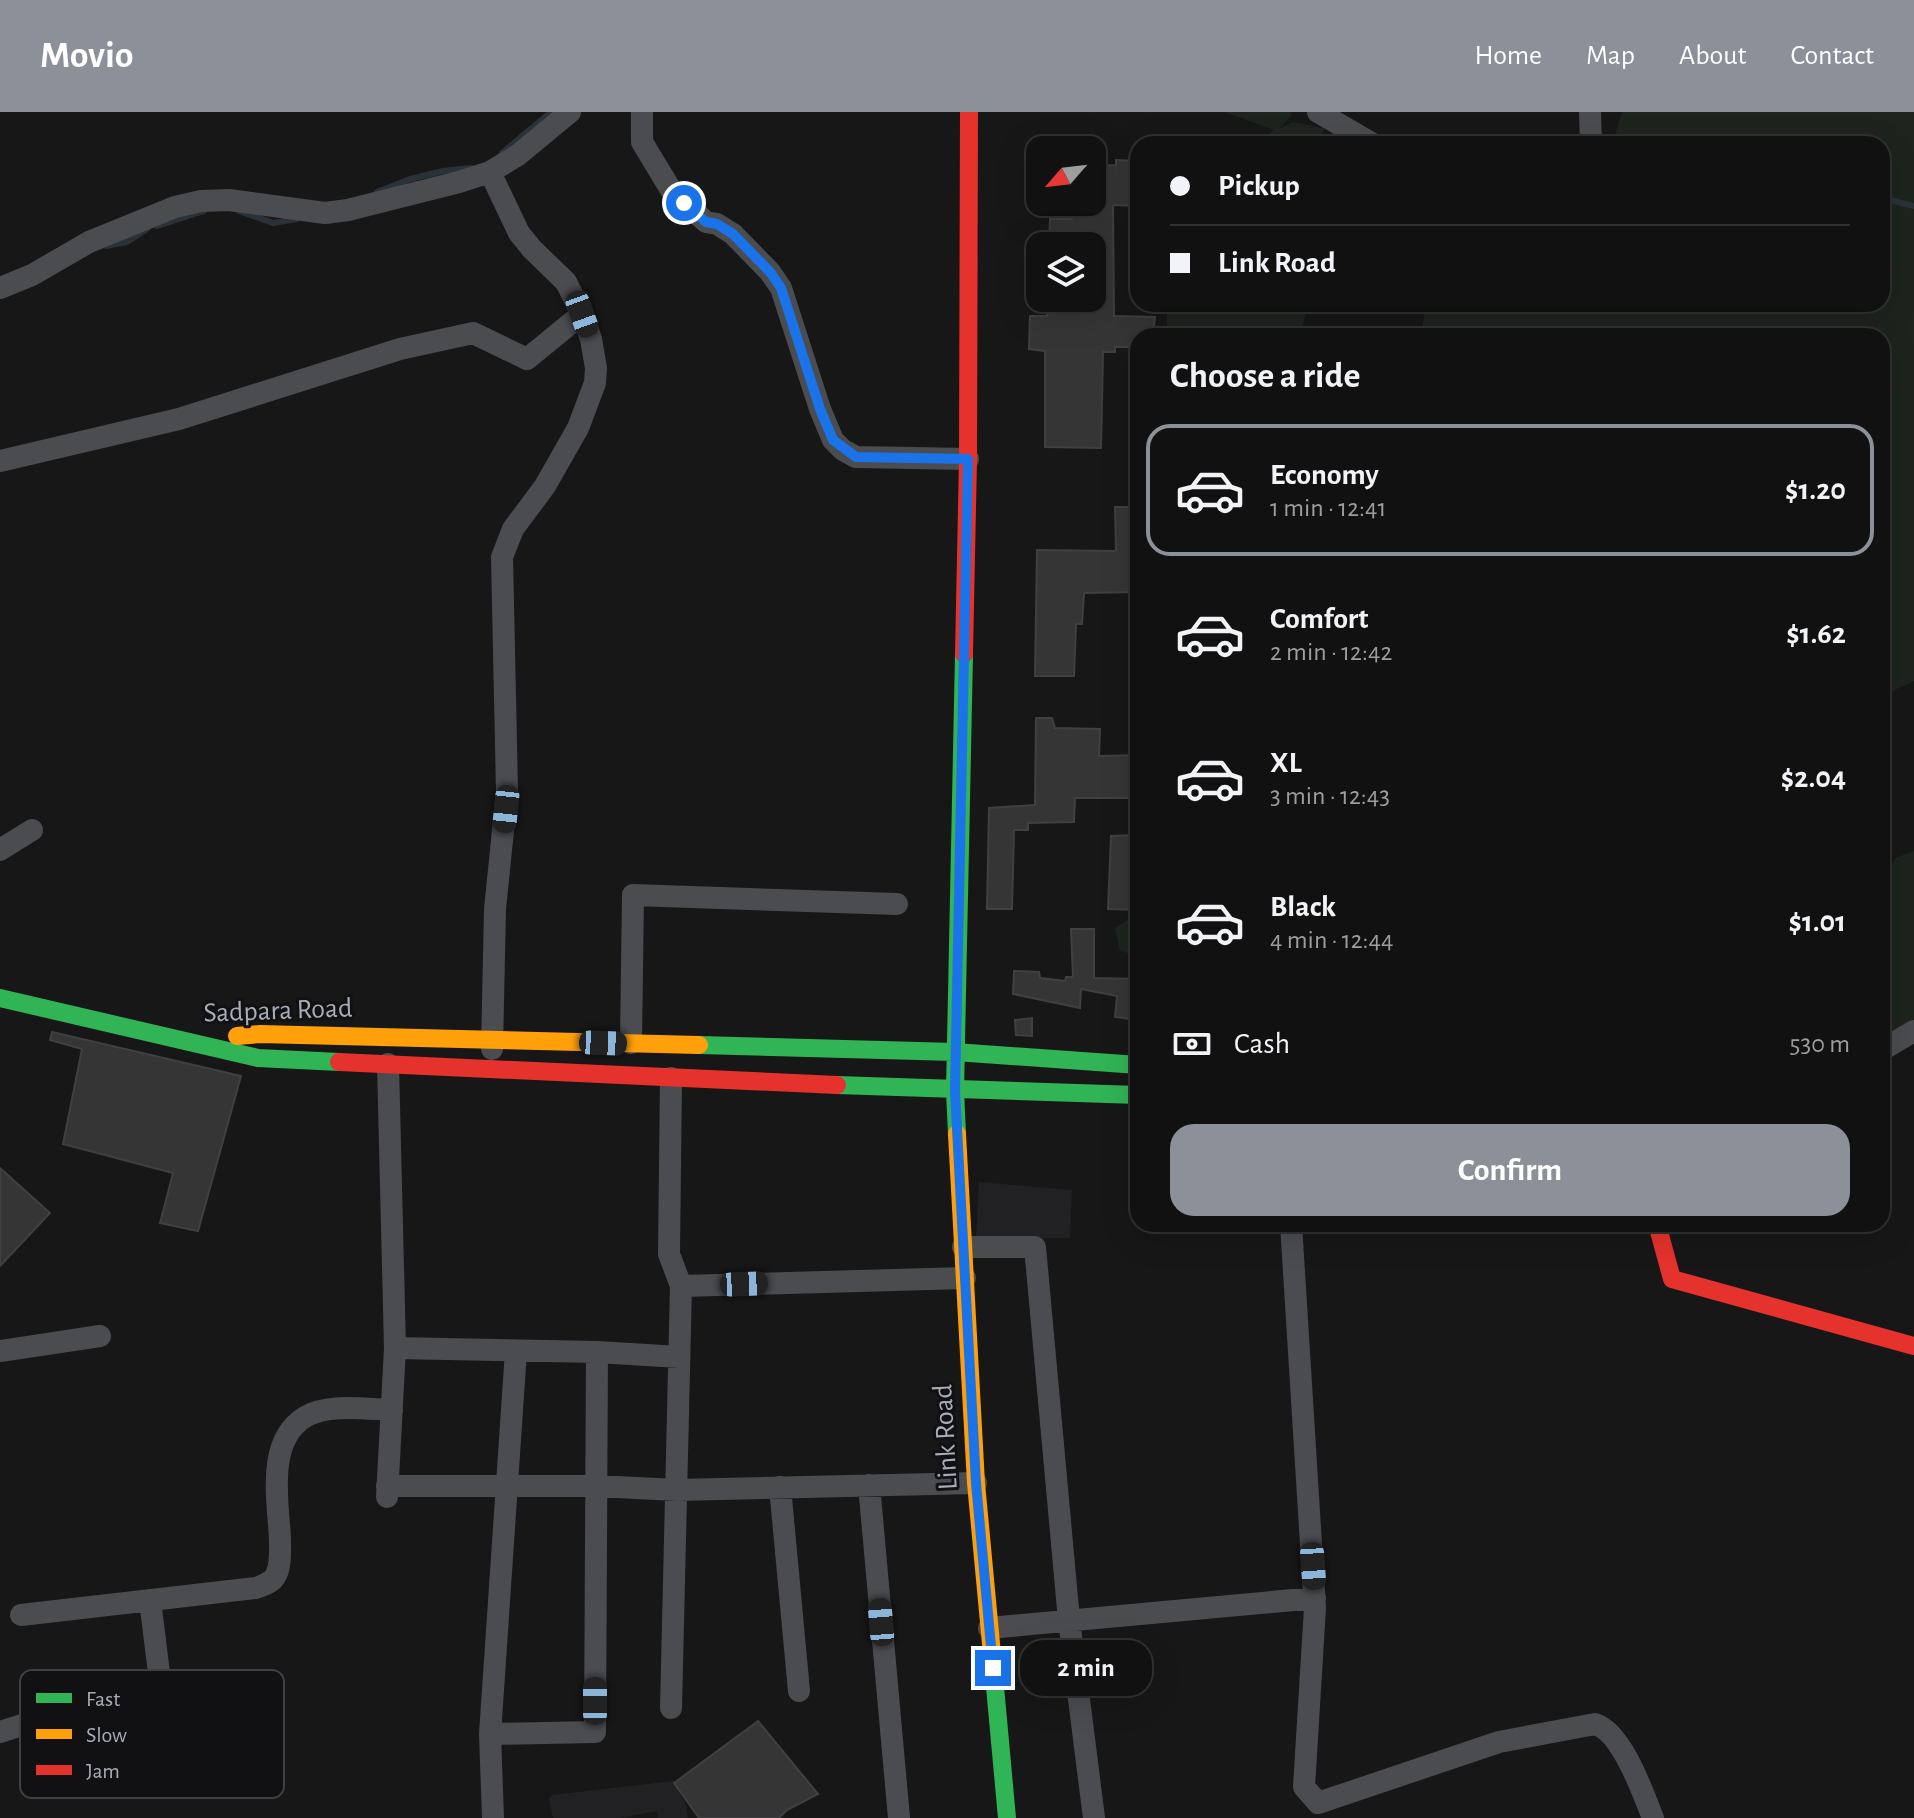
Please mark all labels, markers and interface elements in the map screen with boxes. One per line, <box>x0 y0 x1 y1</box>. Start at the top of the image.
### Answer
text: Movio <box>40 37 134 75</box>
text: Home <box>1475 42 1542 70</box>
text: Map <box>1586 42 1635 70</box>
text: About <box>1679 42 1747 70</box>
text: Contact <box>1791 42 1874 70</box>
north arrow <box>1026 136 1106 216</box>
map controls <box>1026 136 1106 312</box>
text: Pickup <box>1218 171 1300 201</box>
route start <box>666 185 702 221</box>
button: layers <box>1026 232 1106 312</box>
text: Link Road <box>1218 248 1336 278</box>
car <box>563 287 601 341</box>
text: Choose a ride <box>1170 358 1360 394</box>
icon: car <box>1174 454 1246 526</box>
text: Economy <box>1270 460 1379 490</box>
text: $1.20 <box>1785 475 1846 505</box>
text: 1 min · 12:41 <box>1270 495 1386 521</box>
icon: car <box>1174 598 1246 670</box>
text: Comfort <box>1270 604 1369 634</box>
text: $1.62 <box>1786 619 1846 649</box>
text: 2 min · 12:42 <box>1270 639 1392 665</box>
icon: car <box>1174 742 1246 814</box>
text: XL <box>1270 748 1302 778</box>
text: $2.04 <box>1781 763 1846 793</box>
text: 3 min · 12:43 <box>1270 783 1390 809</box>
car <box>492 784 520 834</box>
icon: car <box>1174 886 1246 958</box>
text: Black <box>1270 892 1336 922</box>
text: $1.01 <box>1788 907 1846 937</box>
text: 4 min · 12:44 <box>1270 927 1394 953</box>
street label: Sadpara Road <box>203 994 353 1028</box>
icon: cash <box>1170 1022 1214 1066</box>
text: Cash <box>1234 1029 1290 1059</box>
car <box>579 1030 627 1056</box>
text: 530 m <box>1790 1031 1850 1057</box>
button: Confirm <box>1170 1124 1850 1216</box>
car <box>720 1271 768 1297</box>
street label: Link Road <box>929 1383 963 1491</box>
car <box>1299 1541 1327 1591</box>
car <box>867 1597 895 1647</box>
callout: 2 min <box>1021 1640 1153 1696</box>
route end <box>975 1650 1011 1686</box>
text: 2 min <box>1057 1655 1115 1681</box>
legend <box>20 1670 284 1798</box>
car <box>583 1677 607 1725</box>
text: Fast <box>86 1688 120 1710</box>
text: Slow <box>86 1724 127 1746</box>
text: Jam <box>86 1760 120 1782</box>

